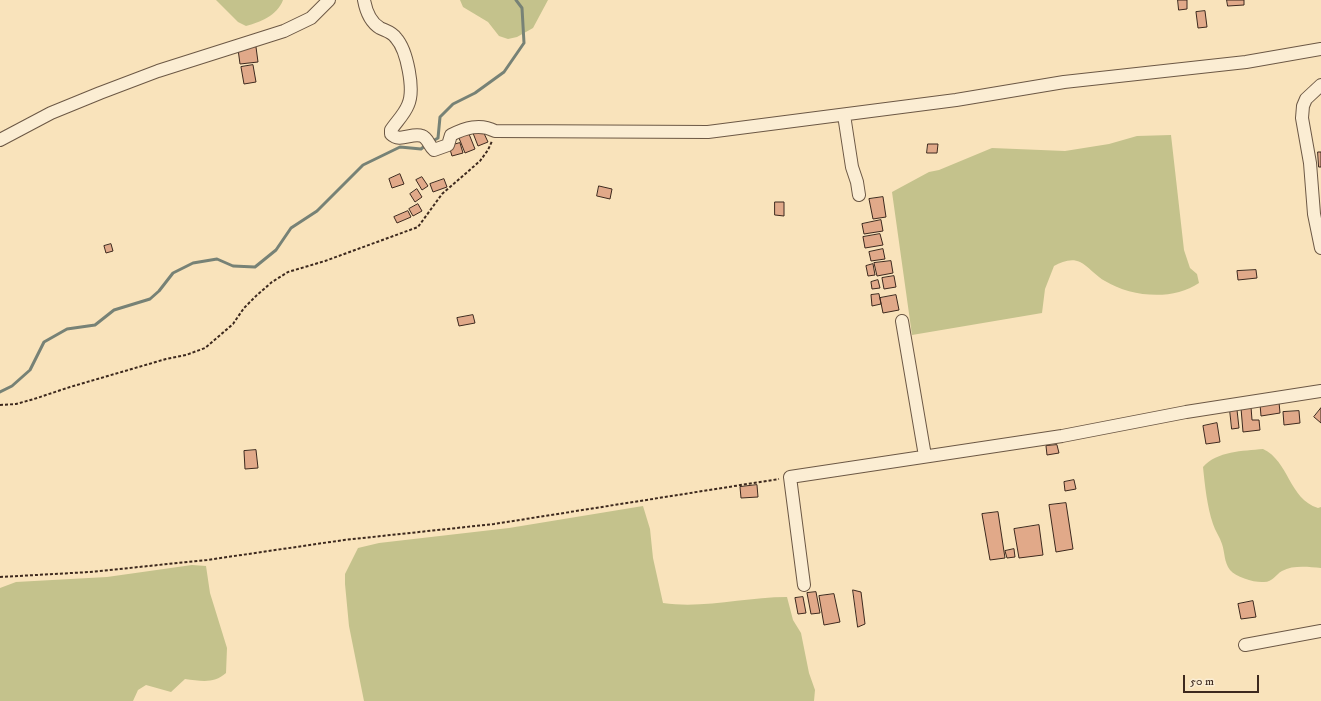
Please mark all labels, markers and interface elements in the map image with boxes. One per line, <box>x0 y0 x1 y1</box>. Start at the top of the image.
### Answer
scale bar <box>1185 667 1261 693</box>
text: 50 m <box>1190 674 1214 689</box>

